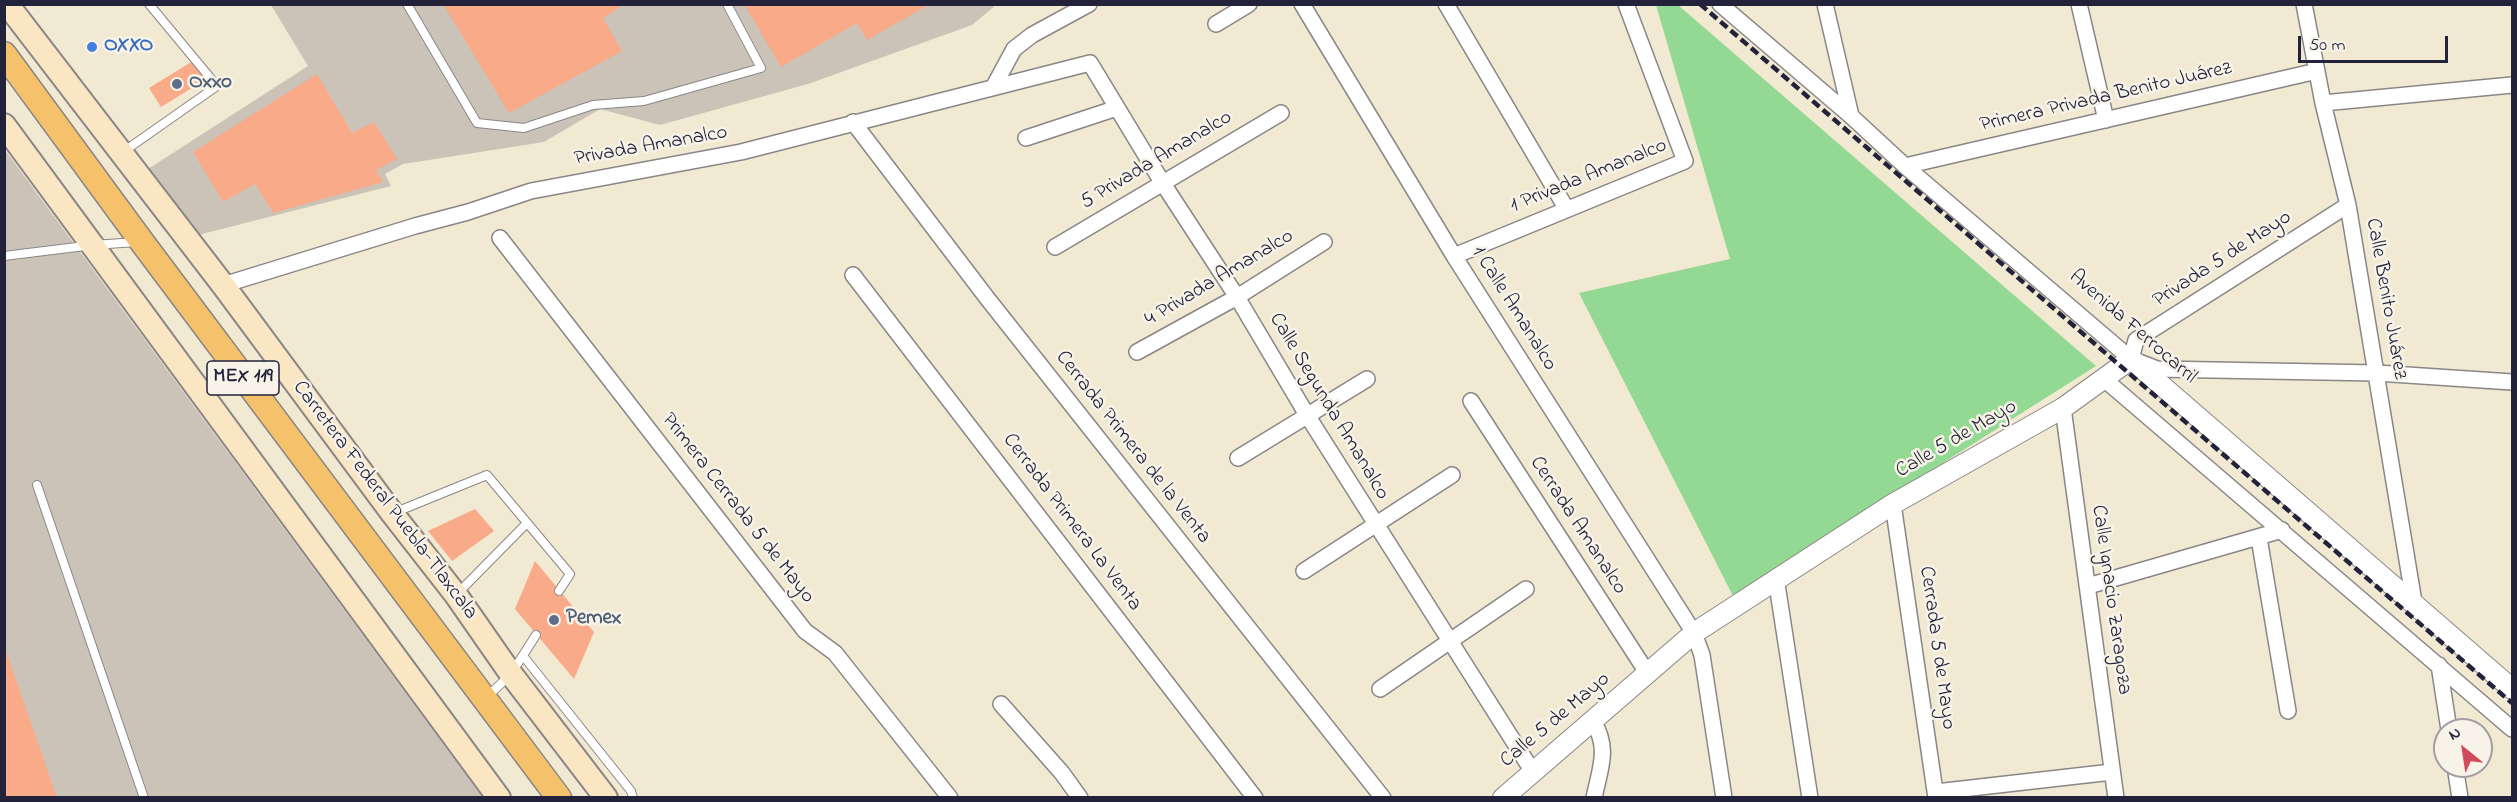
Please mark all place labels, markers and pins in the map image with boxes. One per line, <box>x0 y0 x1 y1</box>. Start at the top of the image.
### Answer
place label: OXXO <box>104 34 153 60</box>
marker: OXXO <box>85 40 99 54</box>
place label: Oxxo <box>189 71 232 97</box>
marker: Oxxo <box>170 77 184 91</box>
place label: Pemex <box>566 607 621 633</box>
marker: Pemex <box>547 613 561 627</box>

